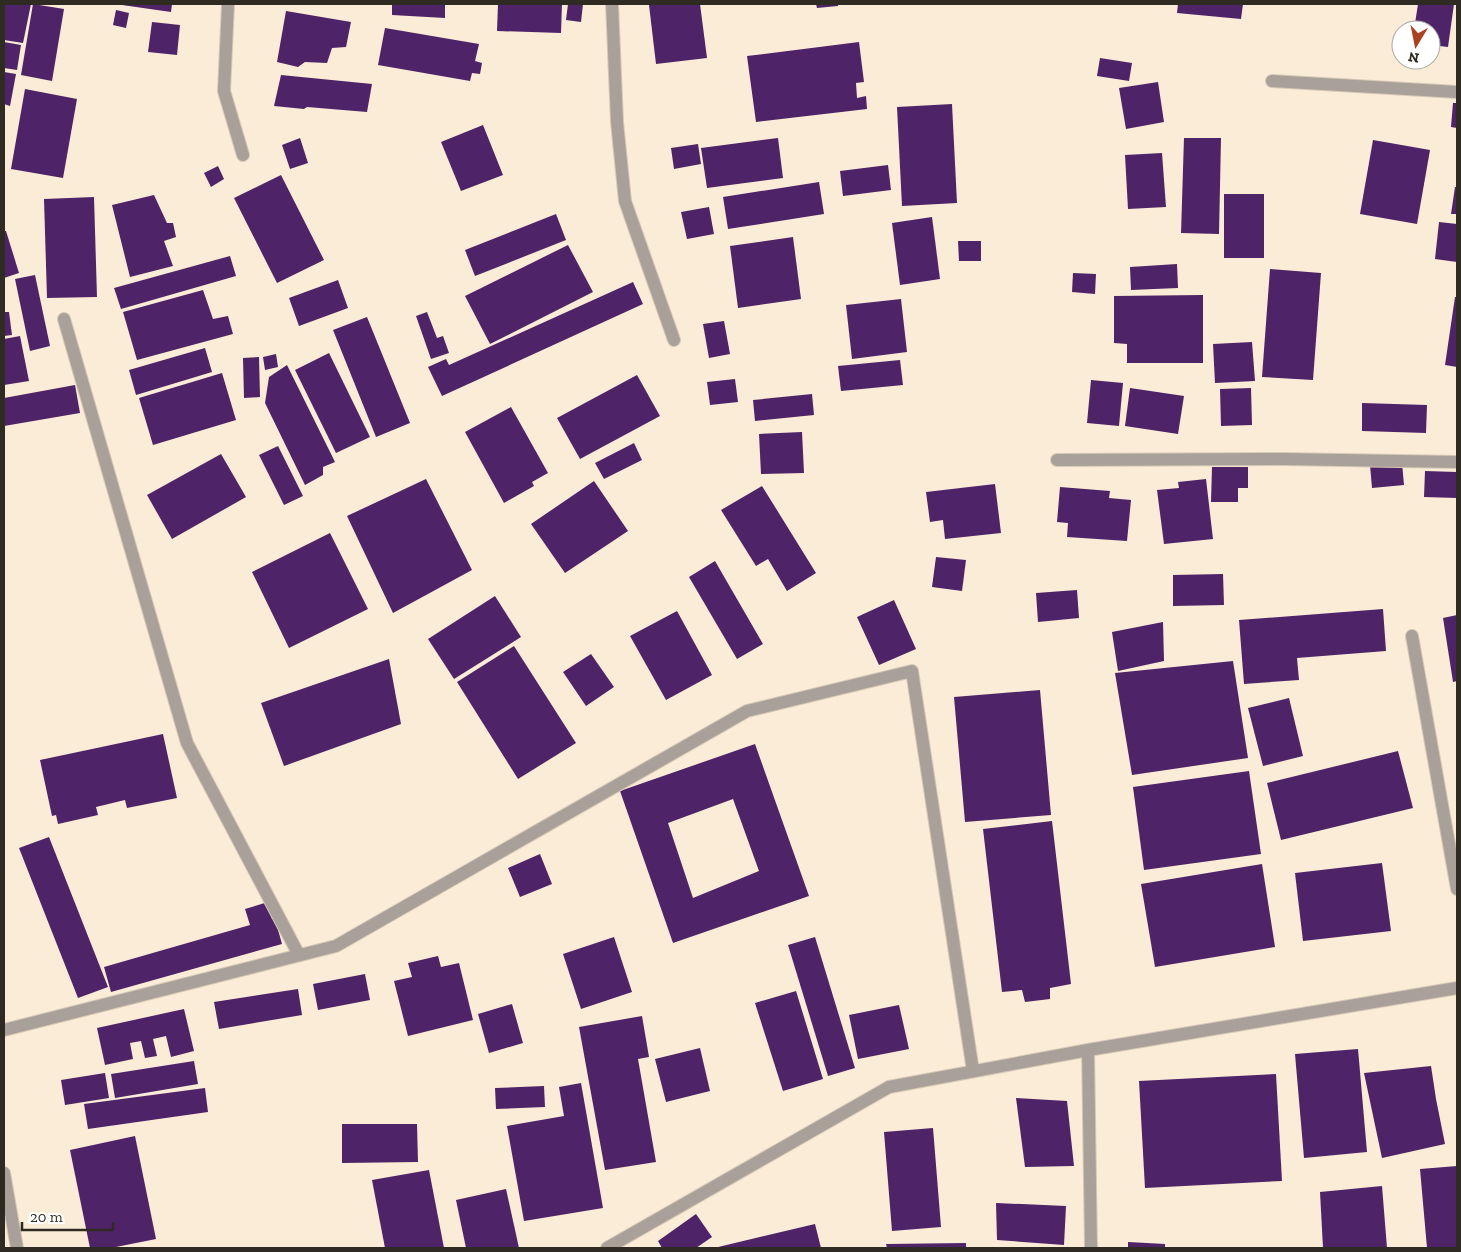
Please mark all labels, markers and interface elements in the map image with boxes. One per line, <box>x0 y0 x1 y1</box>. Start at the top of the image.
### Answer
north arrow <box>1391 20 1441 70</box>
text: N <box>1407 48 1421 67</box>
scale bar <box>22 1200 114 1232</box>
text: 20 m <box>30 1208 63 1226</box>

